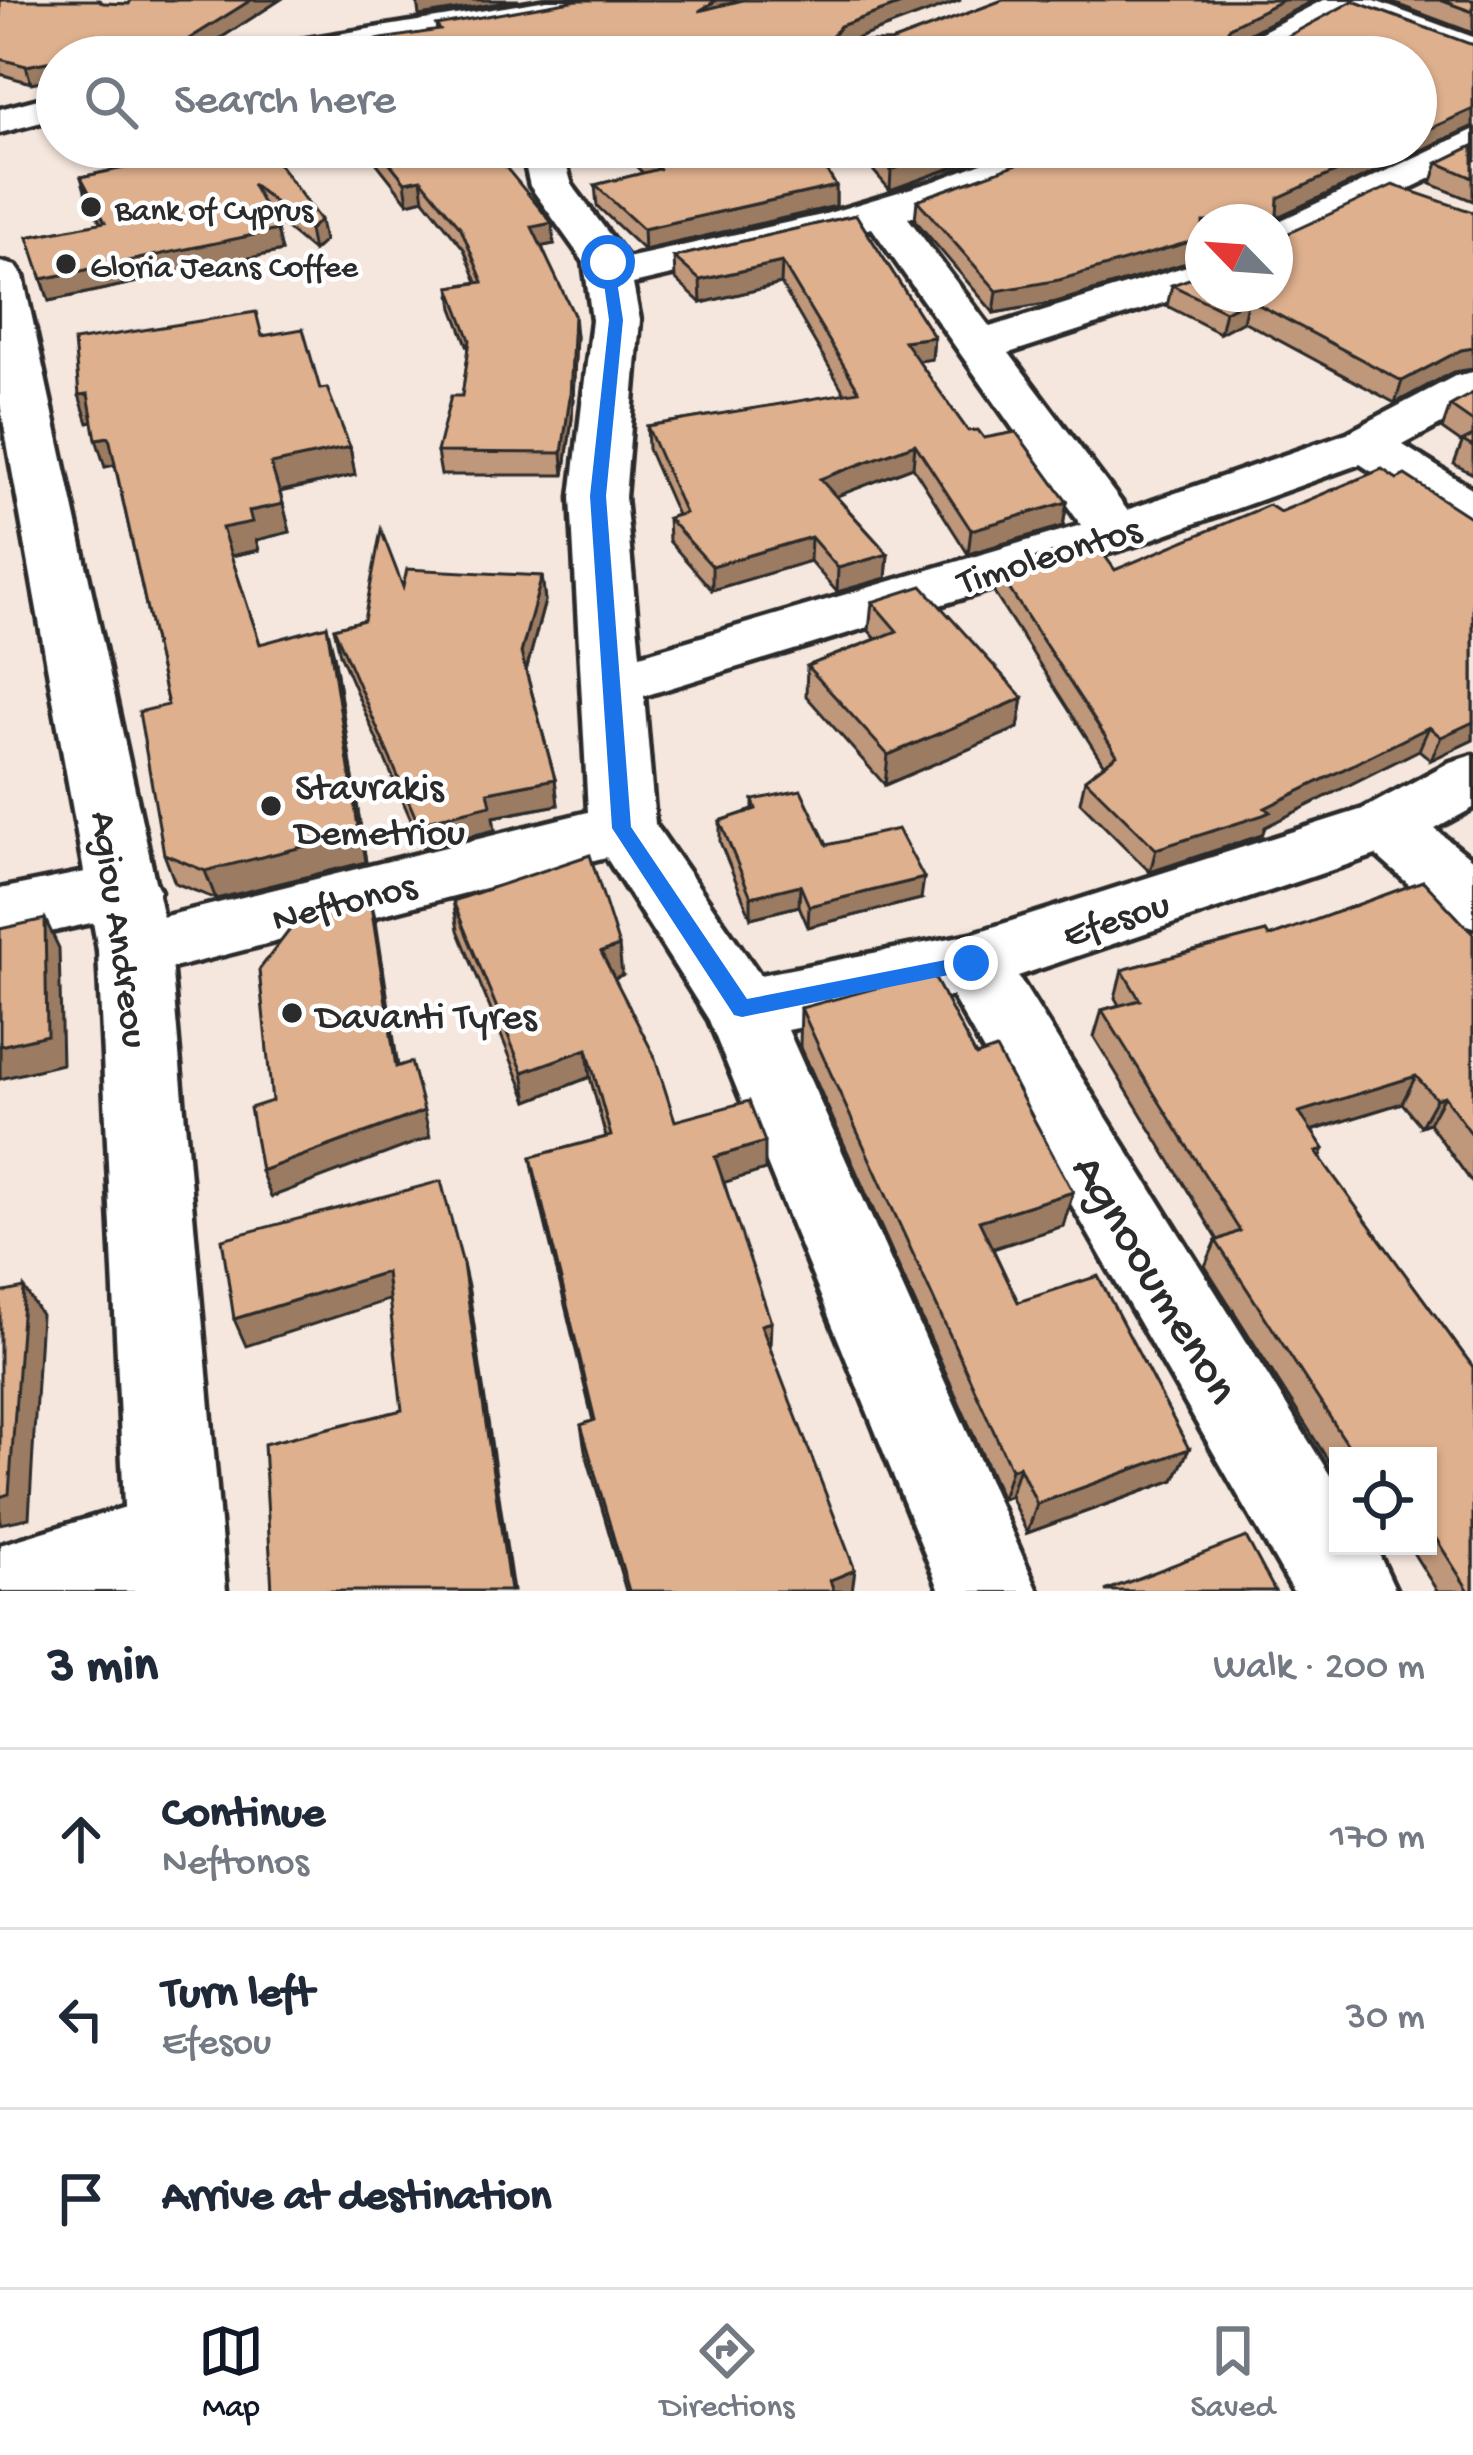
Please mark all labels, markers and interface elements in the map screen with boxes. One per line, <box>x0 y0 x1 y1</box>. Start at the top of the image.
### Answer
search box <box>36 36 1437 168</box>
icon: search <box>78 69 144 135</box>
text: Search here <box>174 76 396 129</box>
marker: Bank of Cyprus <box>78 194 104 220</box>
place label: Bank of Cyprus <box>114 194 314 232</box>
north arrow <box>1185 204 1293 312</box>
route start <box>581 235 635 289</box>
marker: Gloria Jeans Coffee <box>53 251 79 277</box>
place label: Gloria Jeans Coffee <box>90 251 359 289</box>
street label: Timoleontos <box>951 509 1149 609</box>
place label: Stavrakis Demetriou <box>292 768 465 859</box>
marker: Stavrakis Demetriou <box>258 793 284 819</box>
street label: Agiou Andreou <box>77 809 155 1051</box>
street label: Neftonos <box>268 865 423 946</box>
street label: Efesou <box>1058 884 1176 961</box>
route end <box>944 936 998 990</box>
place label: Davanti Tyres <box>313 997 538 1043</box>
marker: Davanti Tyres <box>279 1000 305 1026</box>
street label: Agnooumenon <box>1055 1147 1248 1416</box>
map controls <box>1329 1447 1437 1555</box>
button: locate <box>1329 1447 1437 1555</box>
text: 3 min <box>48 1639 158 1699</box>
text: Walk · 200 m <box>1213 1646 1425 1692</box>
text: Continue <box>162 1789 325 1842</box>
icon: ahead <box>48 1806 114 1872</box>
text: 170 m <box>1330 1816 1425 1862</box>
text: Neftonos <box>162 1842 309 1888</box>
text: Turn left <box>162 1969 314 2022</box>
icon: left <box>48 1986 114 2052</box>
text: 30 m <box>1346 1996 1425 2042</box>
text: Efesou <box>162 2022 271 2068</box>
icon: arrive <box>48 2166 114 2232</box>
text: Arrive at destination <box>162 2172 551 2225</box>
tab: Map <box>198 2318 264 2428</box>
tab: Directions <box>660 2318 794 2428</box>
tab: Saved <box>1190 2318 1275 2428</box>

